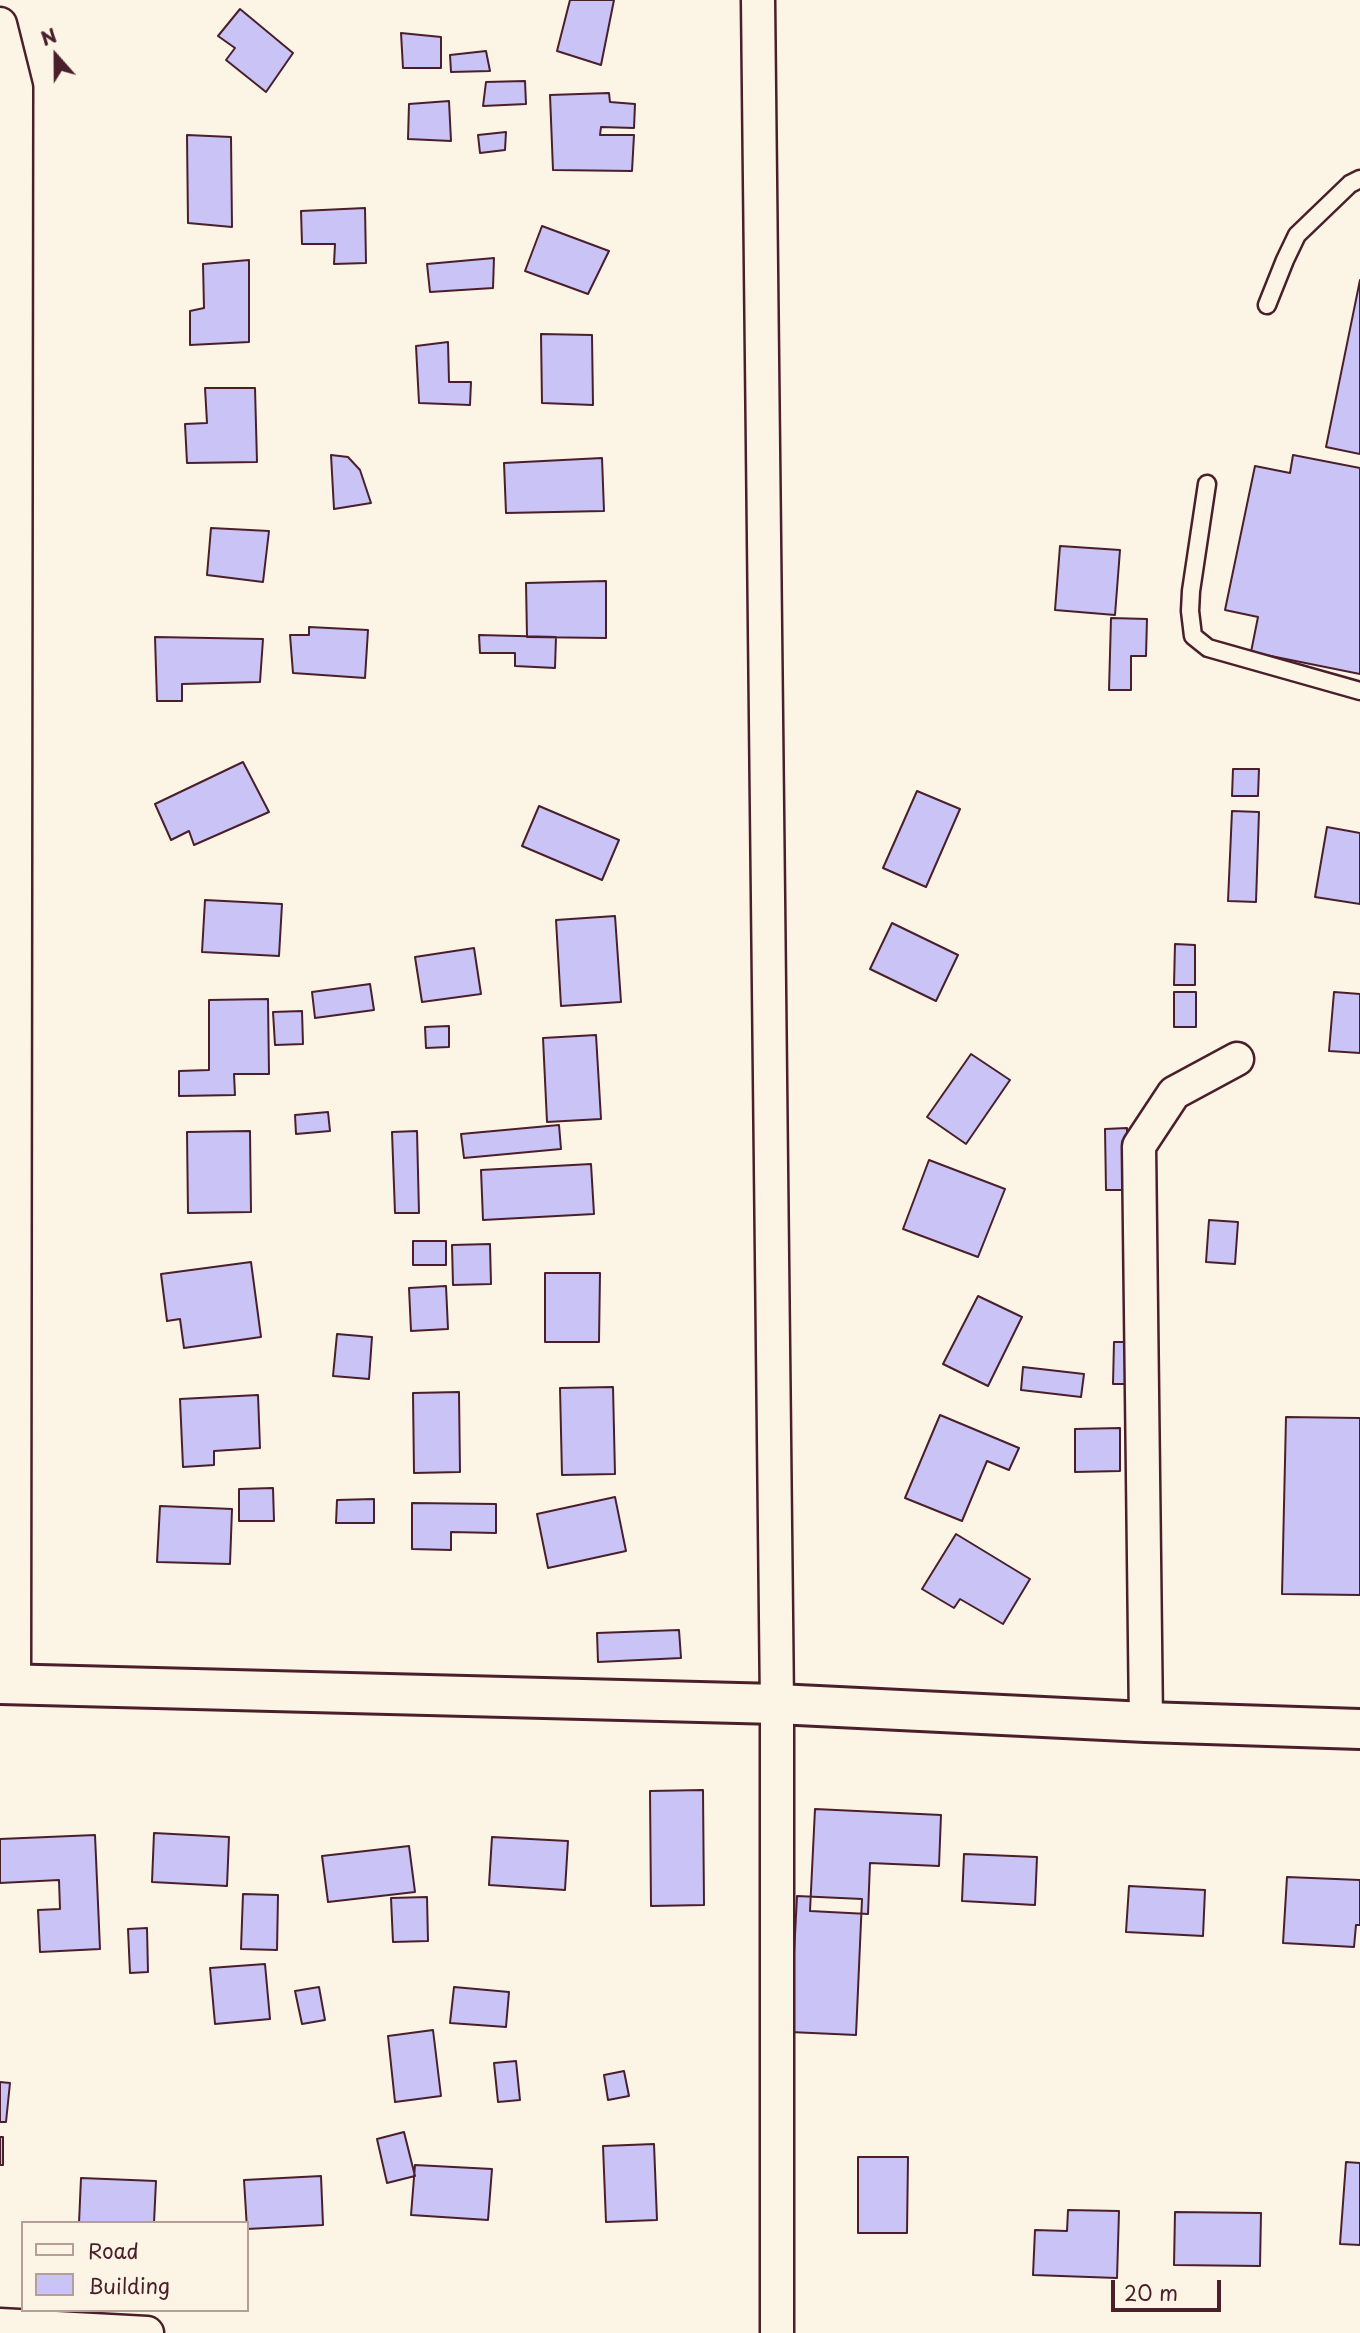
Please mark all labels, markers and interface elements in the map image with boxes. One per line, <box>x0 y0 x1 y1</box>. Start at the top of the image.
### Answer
north arrow <box>21 21 91 91</box>
text: N <box>36 21 61 52</box>
legend <box>21 2221 248 2312</box>
text: Road <box>88 2234 139 2266</box>
scale bar <box>1115 2266 1225 2310</box>
text: Building <box>88 2269 170 2301</box>
text: 20 m <box>1124 2276 1178 2308</box>

